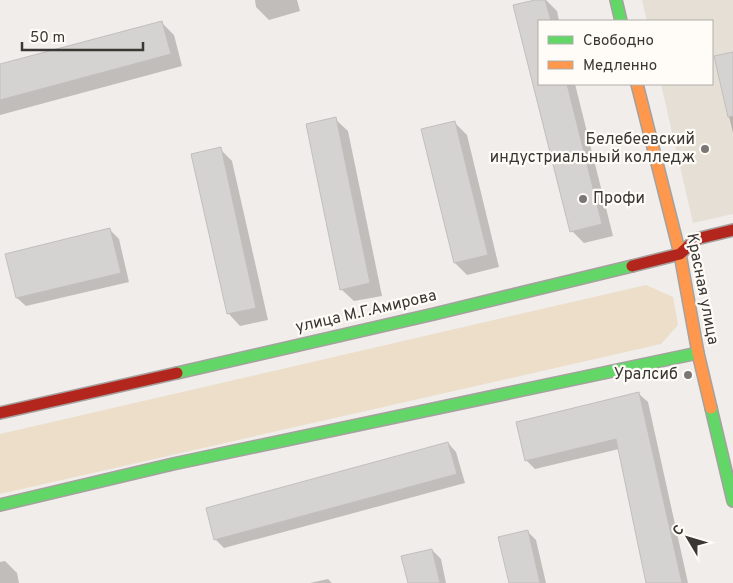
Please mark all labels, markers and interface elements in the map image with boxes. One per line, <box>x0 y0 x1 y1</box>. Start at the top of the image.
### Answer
scale bar <box>22 20 144 52</box>
legend <box>538 20 713 85</box>
text: 50 m <box>30 29 65 48</box>
text: Свободно <box>583 32 654 51</box>
text: Медленно <box>583 57 657 76</box>
place label: Белебеевский индустриальный колледж <box>490 130 695 168</box>
marker: Белебеевский индустриальный колледж <box>699 143 711 155</box>
place label: Профи <box>593 189 645 209</box>
marker: Профи <box>577 193 589 205</box>
street label: Красная улица <box>681 232 723 346</box>
street label: улица М.Г.Амирова <box>294 286 438 338</box>
place label: Уралсиб <box>614 365 678 385</box>
marker: Уралсиб <box>682 369 694 381</box>
north arrow <box>663 513 713 563</box>
text: С <box>669 522 688 540</box>

